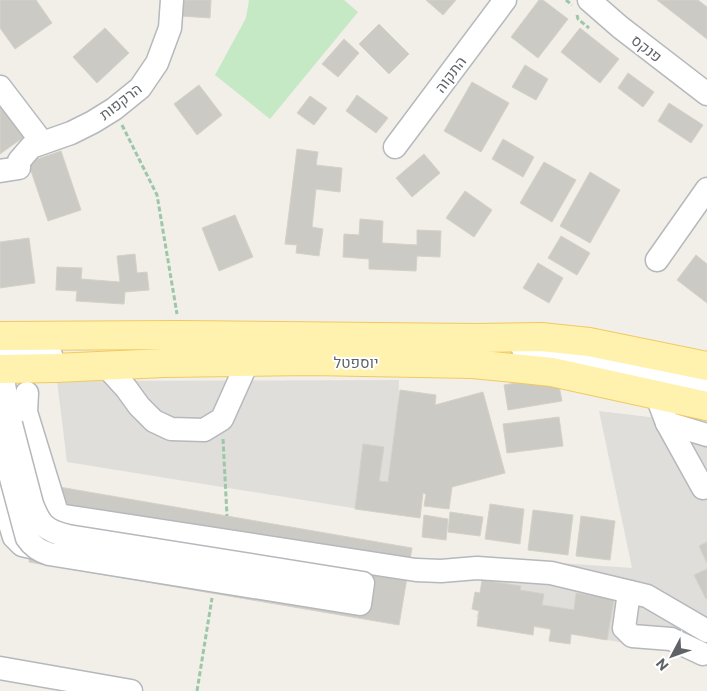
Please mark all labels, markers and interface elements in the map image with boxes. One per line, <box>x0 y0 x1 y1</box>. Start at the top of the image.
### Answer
street label: פנקס <box>628 31 666 65</box>
street label: התקוה <box>431 52 469 96</box>
street label: הרקפות <box>95 79 145 123</box>
street label: יוספטל <box>334 353 378 371</box>
north arrow <box>647 631 697 681</box>
text: N <box>652 655 672 674</box>

